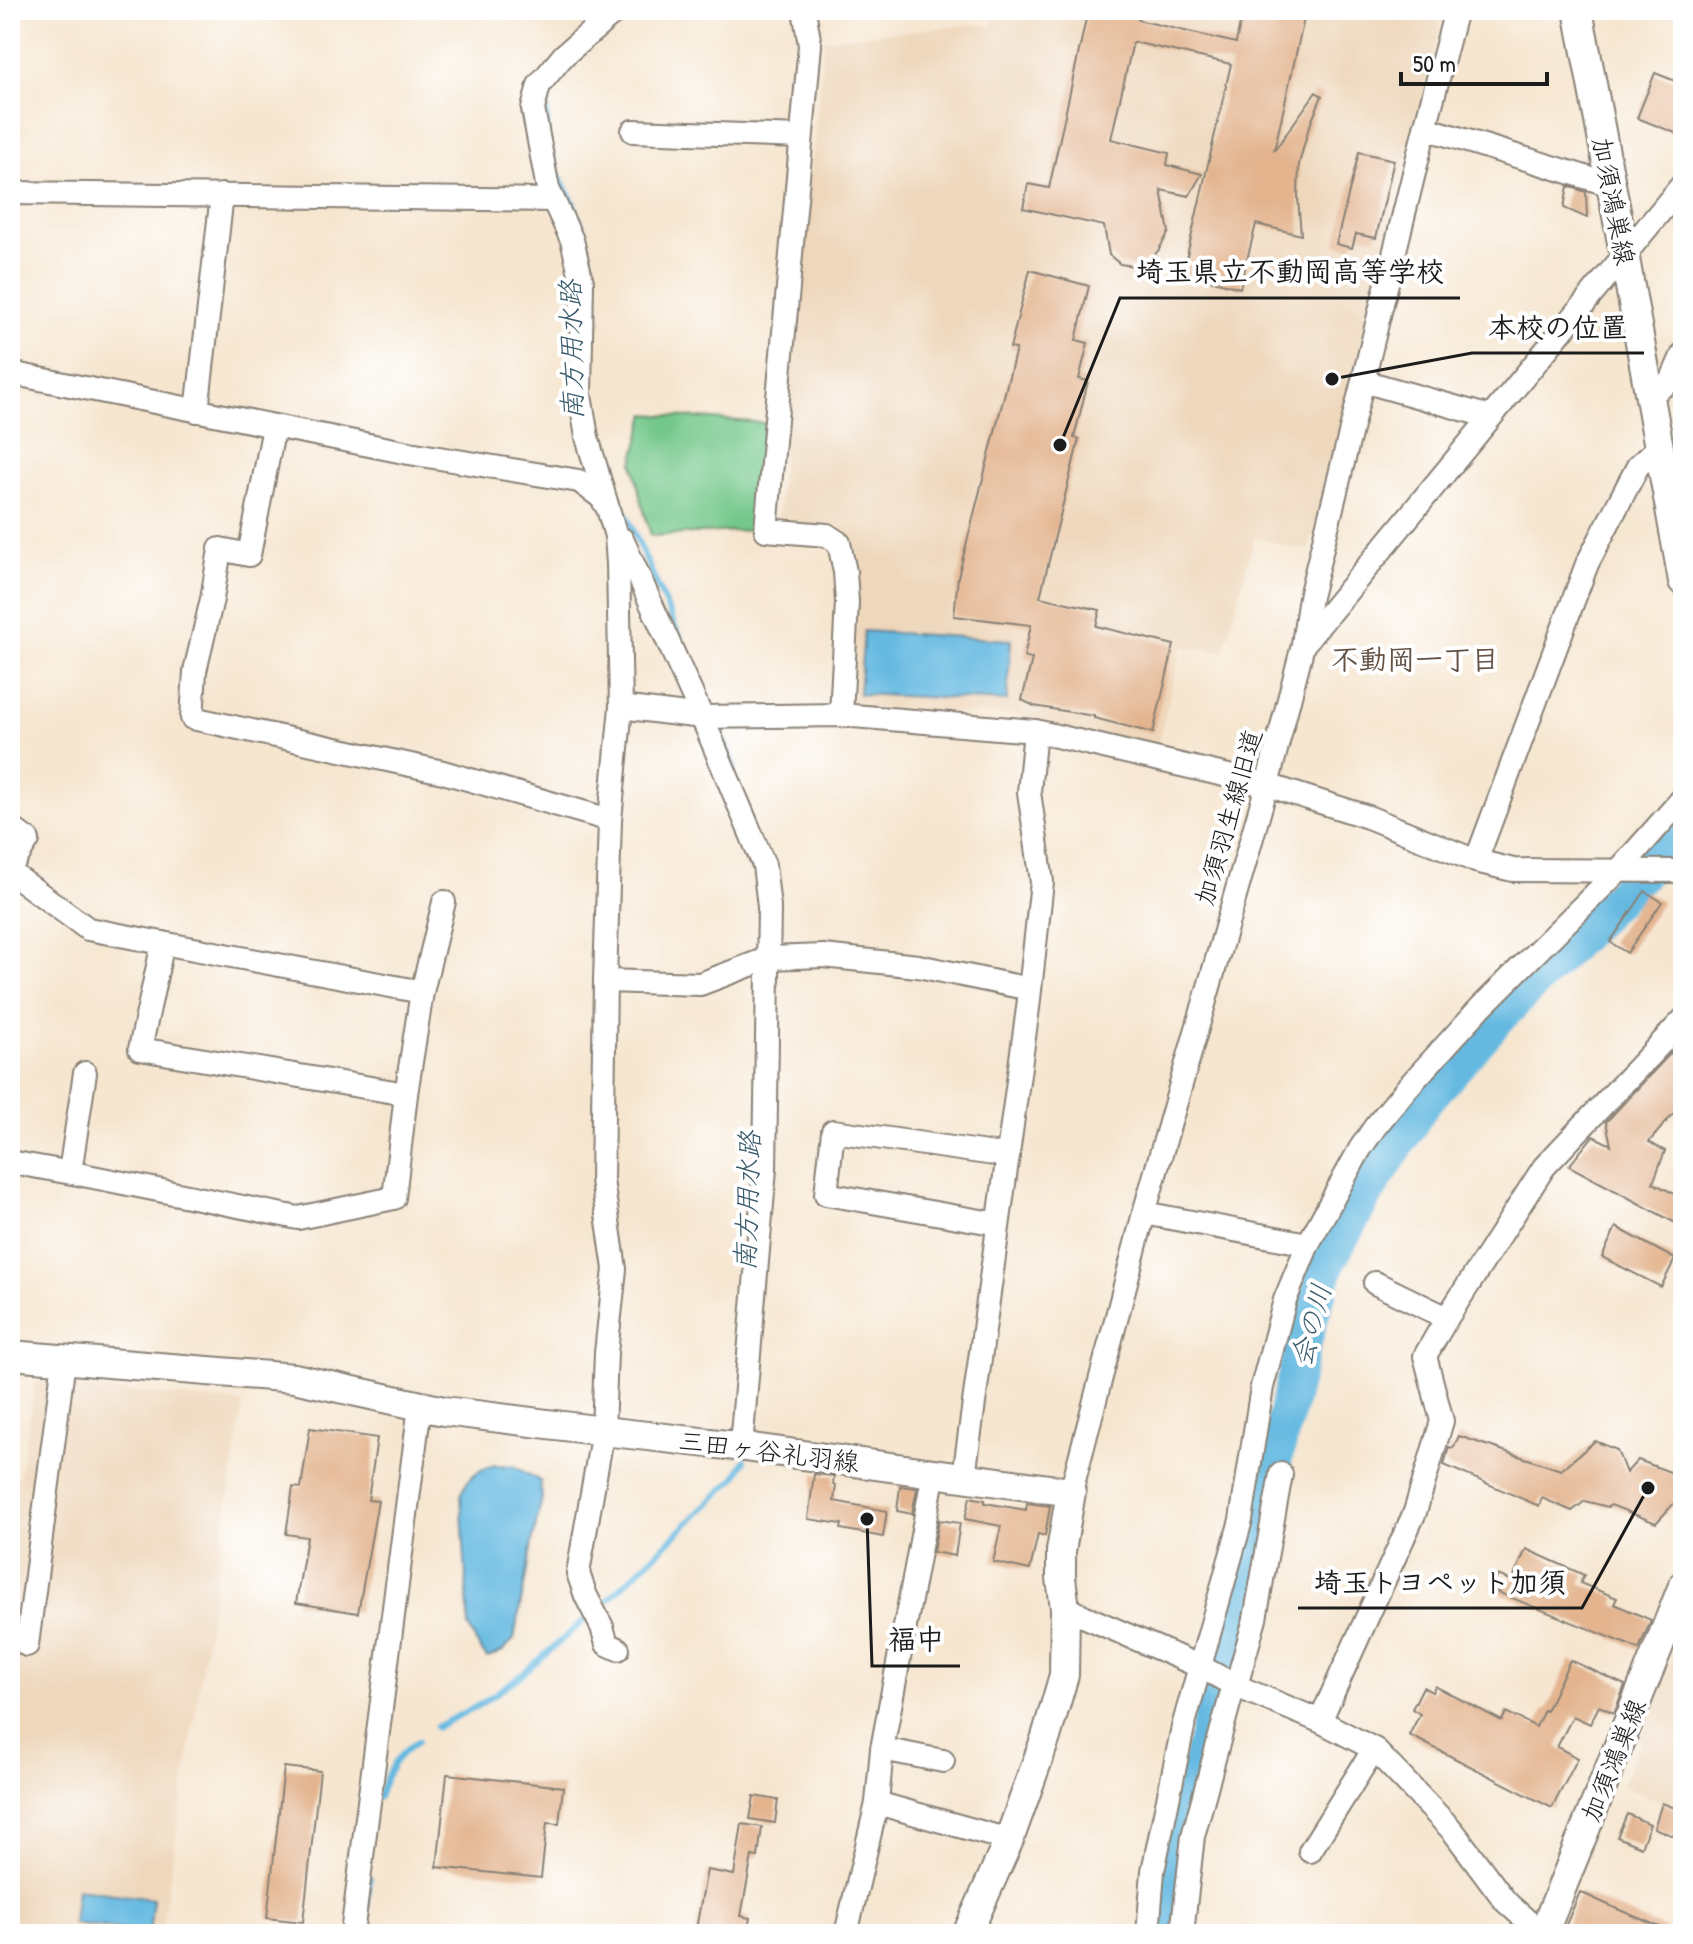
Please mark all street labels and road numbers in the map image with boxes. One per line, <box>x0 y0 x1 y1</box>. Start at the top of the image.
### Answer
street label: 加須鴻巣線 <box>1584 134 1644 268</box>
street label: 加須羽生線旧道 <box>1186 725 1270 909</box>
street label: 三田ヶ谷礼羽線 <box>677 1423 861 1479</box>
street label: 加須鴻巣線 <box>1572 1693 1654 1827</box>

